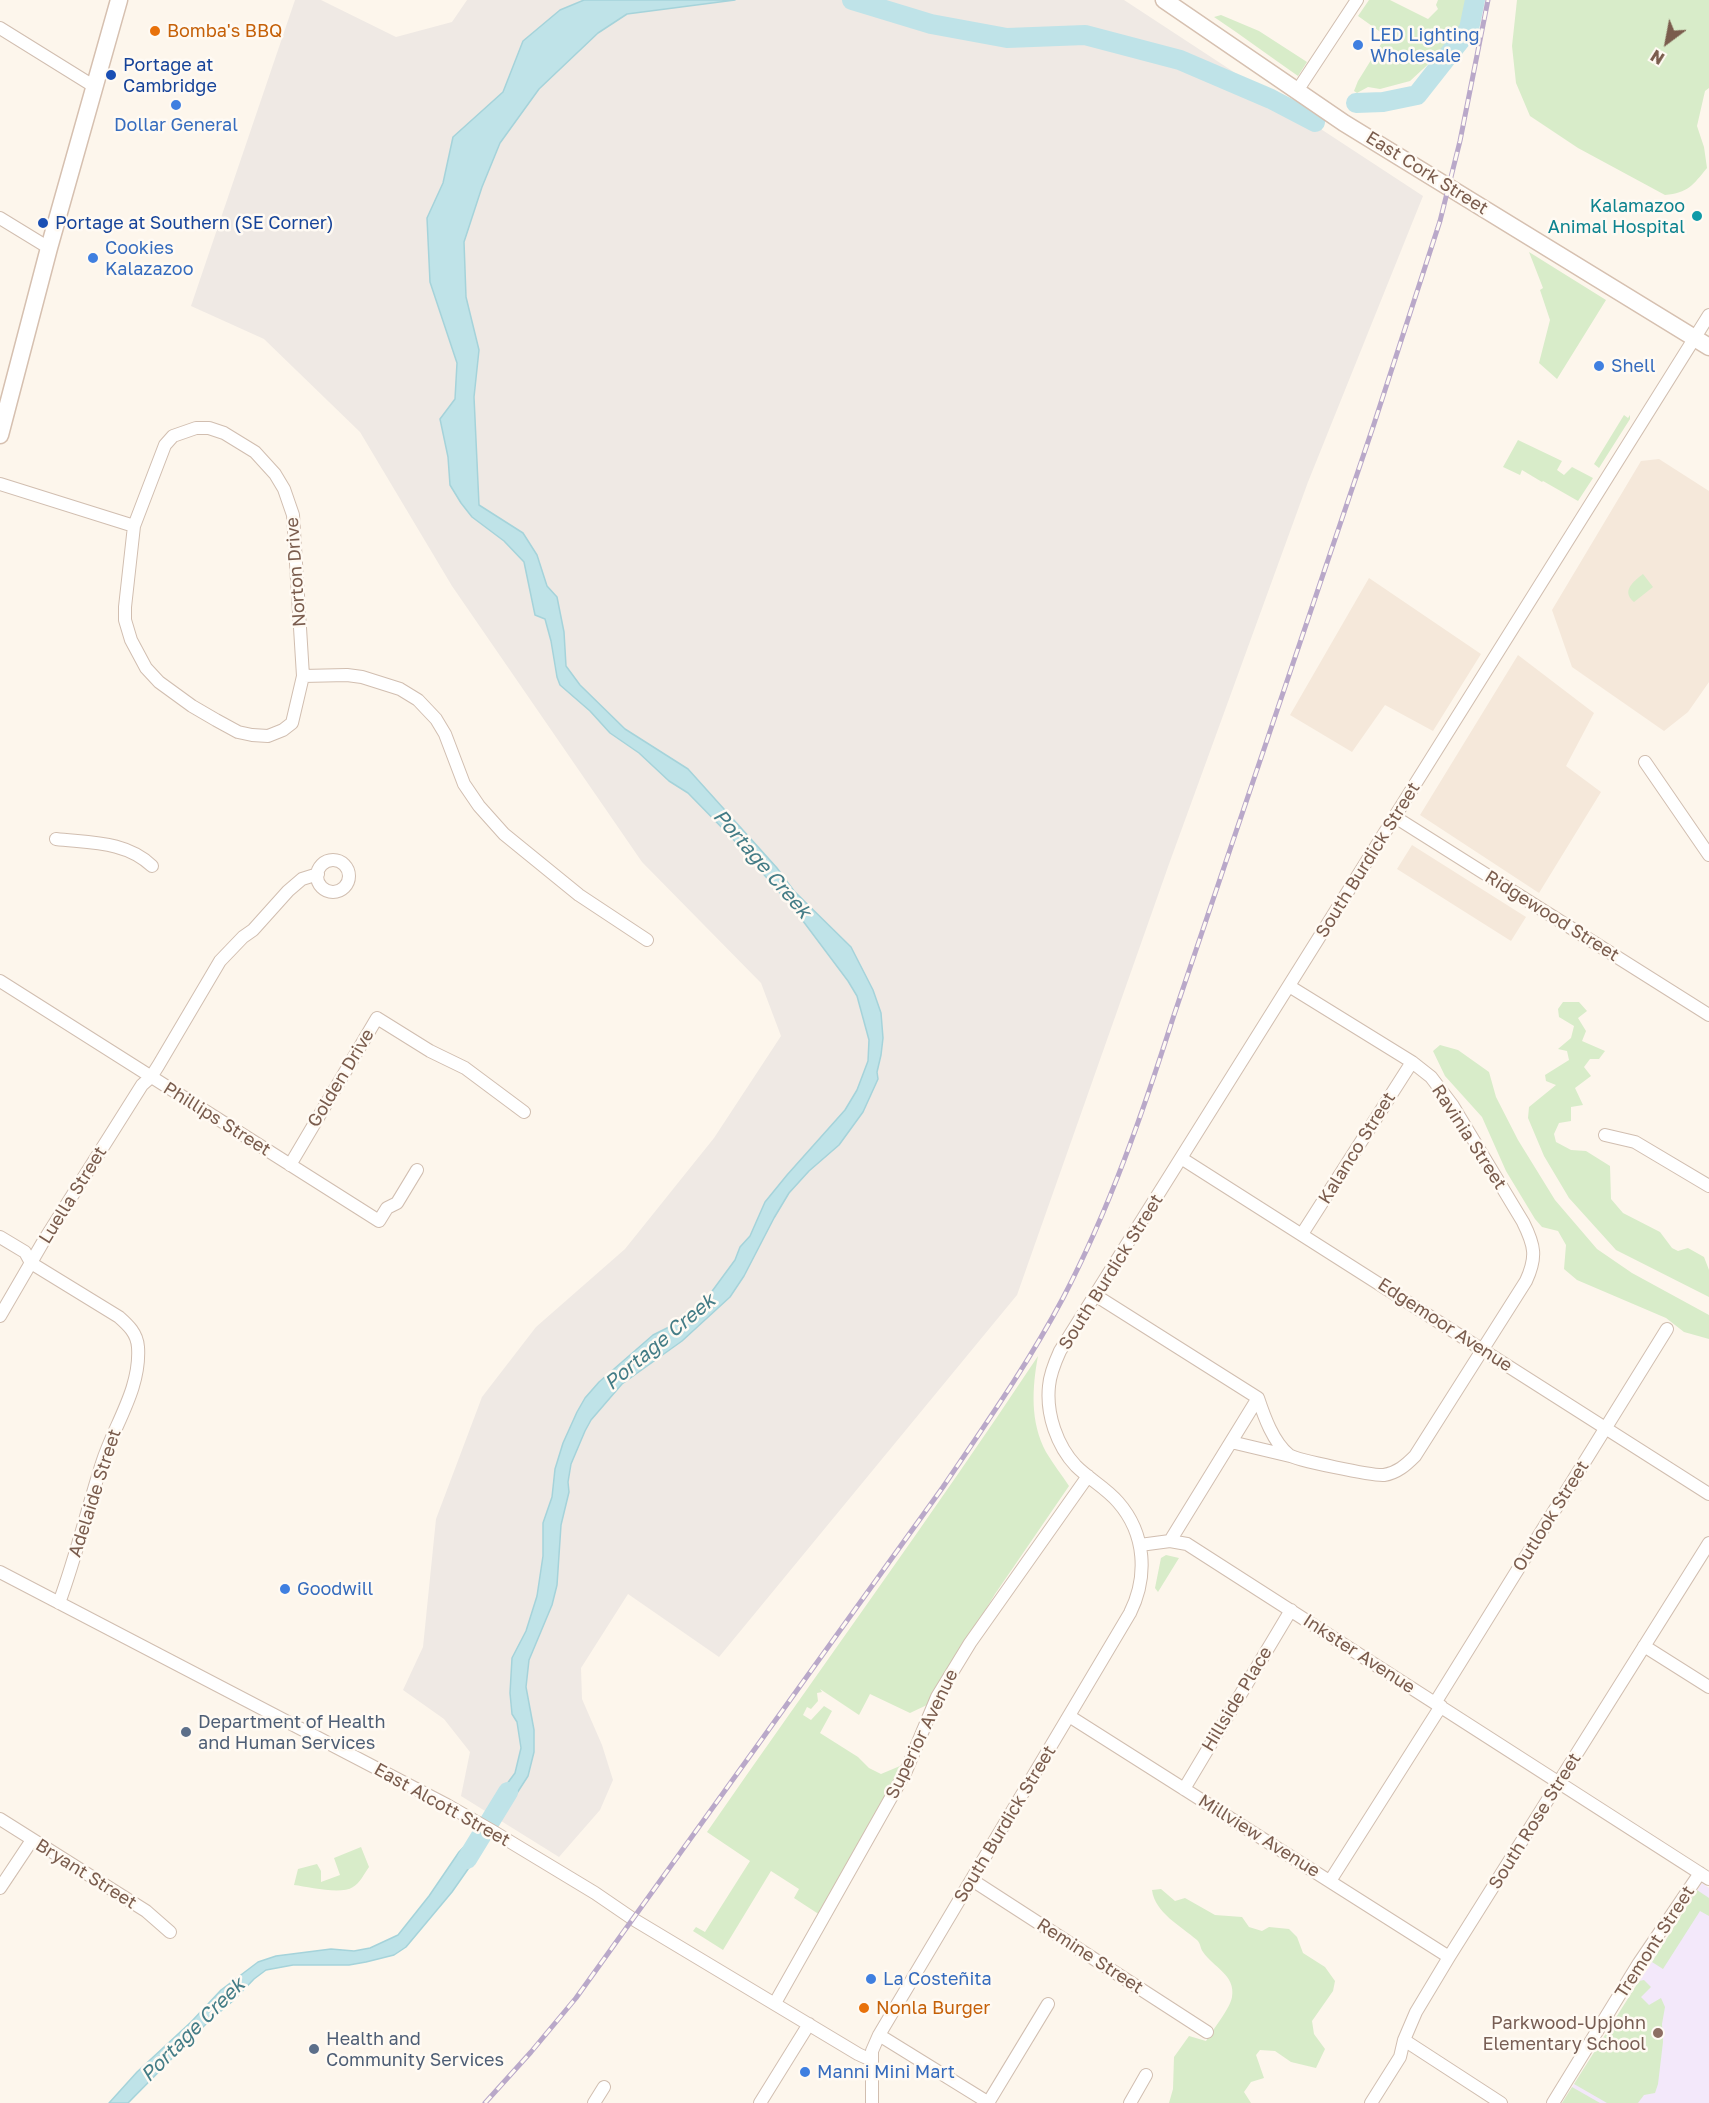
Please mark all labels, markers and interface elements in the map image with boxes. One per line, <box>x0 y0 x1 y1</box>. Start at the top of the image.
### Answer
north arrow <box>1637 12 1697 72</box>
place label: Bomba's BBQ <box>167 20 282 42</box>
marker: Bomba's BBQ <box>148 24 162 38</box>
place label: LED Lighting Wholesale <box>1370 24 1480 66</box>
marker: LED Lighting Wholesale <box>1351 38 1365 52</box>
text: N <box>1647 46 1668 69</box>
place label: Portage at Cambridge <box>123 54 217 97</box>
marker: Portage at Cambridge <box>104 68 118 82</box>
marker: Dollar General <box>169 98 183 112</box>
place label: Dollar General <box>114 114 238 136</box>
street label: East Cork Street <box>1362 127 1492 219</box>
place label: Kalamazoo Animal Hospital <box>1548 195 1685 238</box>
marker: Kalamazoo Animal Hospital <box>1690 209 1704 223</box>
place label: Portage at Southern (SE Corner) <box>55 212 334 234</box>
marker: Portage at Southern (SE Corner) <box>36 216 50 230</box>
place label: Cookies Kalazazoo <box>105 237 193 280</box>
marker: Cookies Kalazazoo <box>86 251 100 265</box>
place label: Shell <box>1611 355 1656 377</box>
marker: Shell <box>1592 359 1606 373</box>
street label: Norton Drive <box>281 516 311 628</box>
street label: South Burdick Street <box>1311 778 1425 942</box>
water label: Portage Creek <box>708 804 816 924</box>
street label: Ridgewood Street <box>1481 866 1623 966</box>
street label: Golden Drive <box>303 1025 379 1131</box>
street label: Phillips Street <box>159 1077 275 1161</box>
street label: Ravinia Street <box>1427 1081 1511 1193</box>
street label: Kalanco Street <box>1314 1088 1400 1208</box>
street label: Luella Street <box>35 1142 111 1248</box>
street label: South Burdick Street <box>1054 1190 1168 1354</box>
street label: Edgemoor Avenue <box>1374 1273 1516 1377</box>
water label: Portage Creek <box>600 1289 720 1395</box>
street label: Adelaide Street <box>64 1426 126 1560</box>
street label: Outlook Street <box>1508 1457 1594 1575</box>
place label: Goodwill <box>297 1578 373 1600</box>
marker: Goodwill <box>278 1582 292 1596</box>
street label: Inkster Avenue <box>1299 1610 1419 1698</box>
street label: Hillside Place <box>1197 1643 1277 1755</box>
street label: Superior Avenue <box>881 1666 963 1802</box>
place label: Department of Health and Human Services <box>198 1711 385 1754</box>
marker: Department of Health and Human Services <box>179 1725 193 1739</box>
street label: South Burdick Street <box>950 1742 1060 1906</box>
street label: South Rose Street <box>1484 1749 1586 1893</box>
street label: East Alcott Street <box>370 1759 514 1851</box>
street label: Millview Avenue <box>1194 1790 1324 1882</box>
street label: Bryant Street <box>31 1834 141 1914</box>
street label: Tremont Street <box>1611 1882 1699 2002</box>
street label: Remine Street <box>1033 1914 1147 1998</box>
place label: La Costeñita <box>883 1968 992 1990</box>
marker: La Costeñita <box>864 1972 878 1986</box>
water label: Portage Creek <box>136 1973 250 2087</box>
place label: Nonla Burger <box>876 1997 990 2019</box>
marker: Nonla Burger <box>857 2001 871 2015</box>
place label: Parkwood-Upjohn Elementary School <box>1482 2012 1646 2054</box>
marker: Parkwood-Upjohn Elementary School <box>1651 2026 1665 2040</box>
place label: Health and Community Services <box>326 2028 504 2070</box>
marker: Health and Community Services <box>307 2042 321 2056</box>
place label: Manni Mini Mart <box>817 2061 955 2083</box>
marker: Manni Mini Mart <box>798 2065 812 2079</box>

